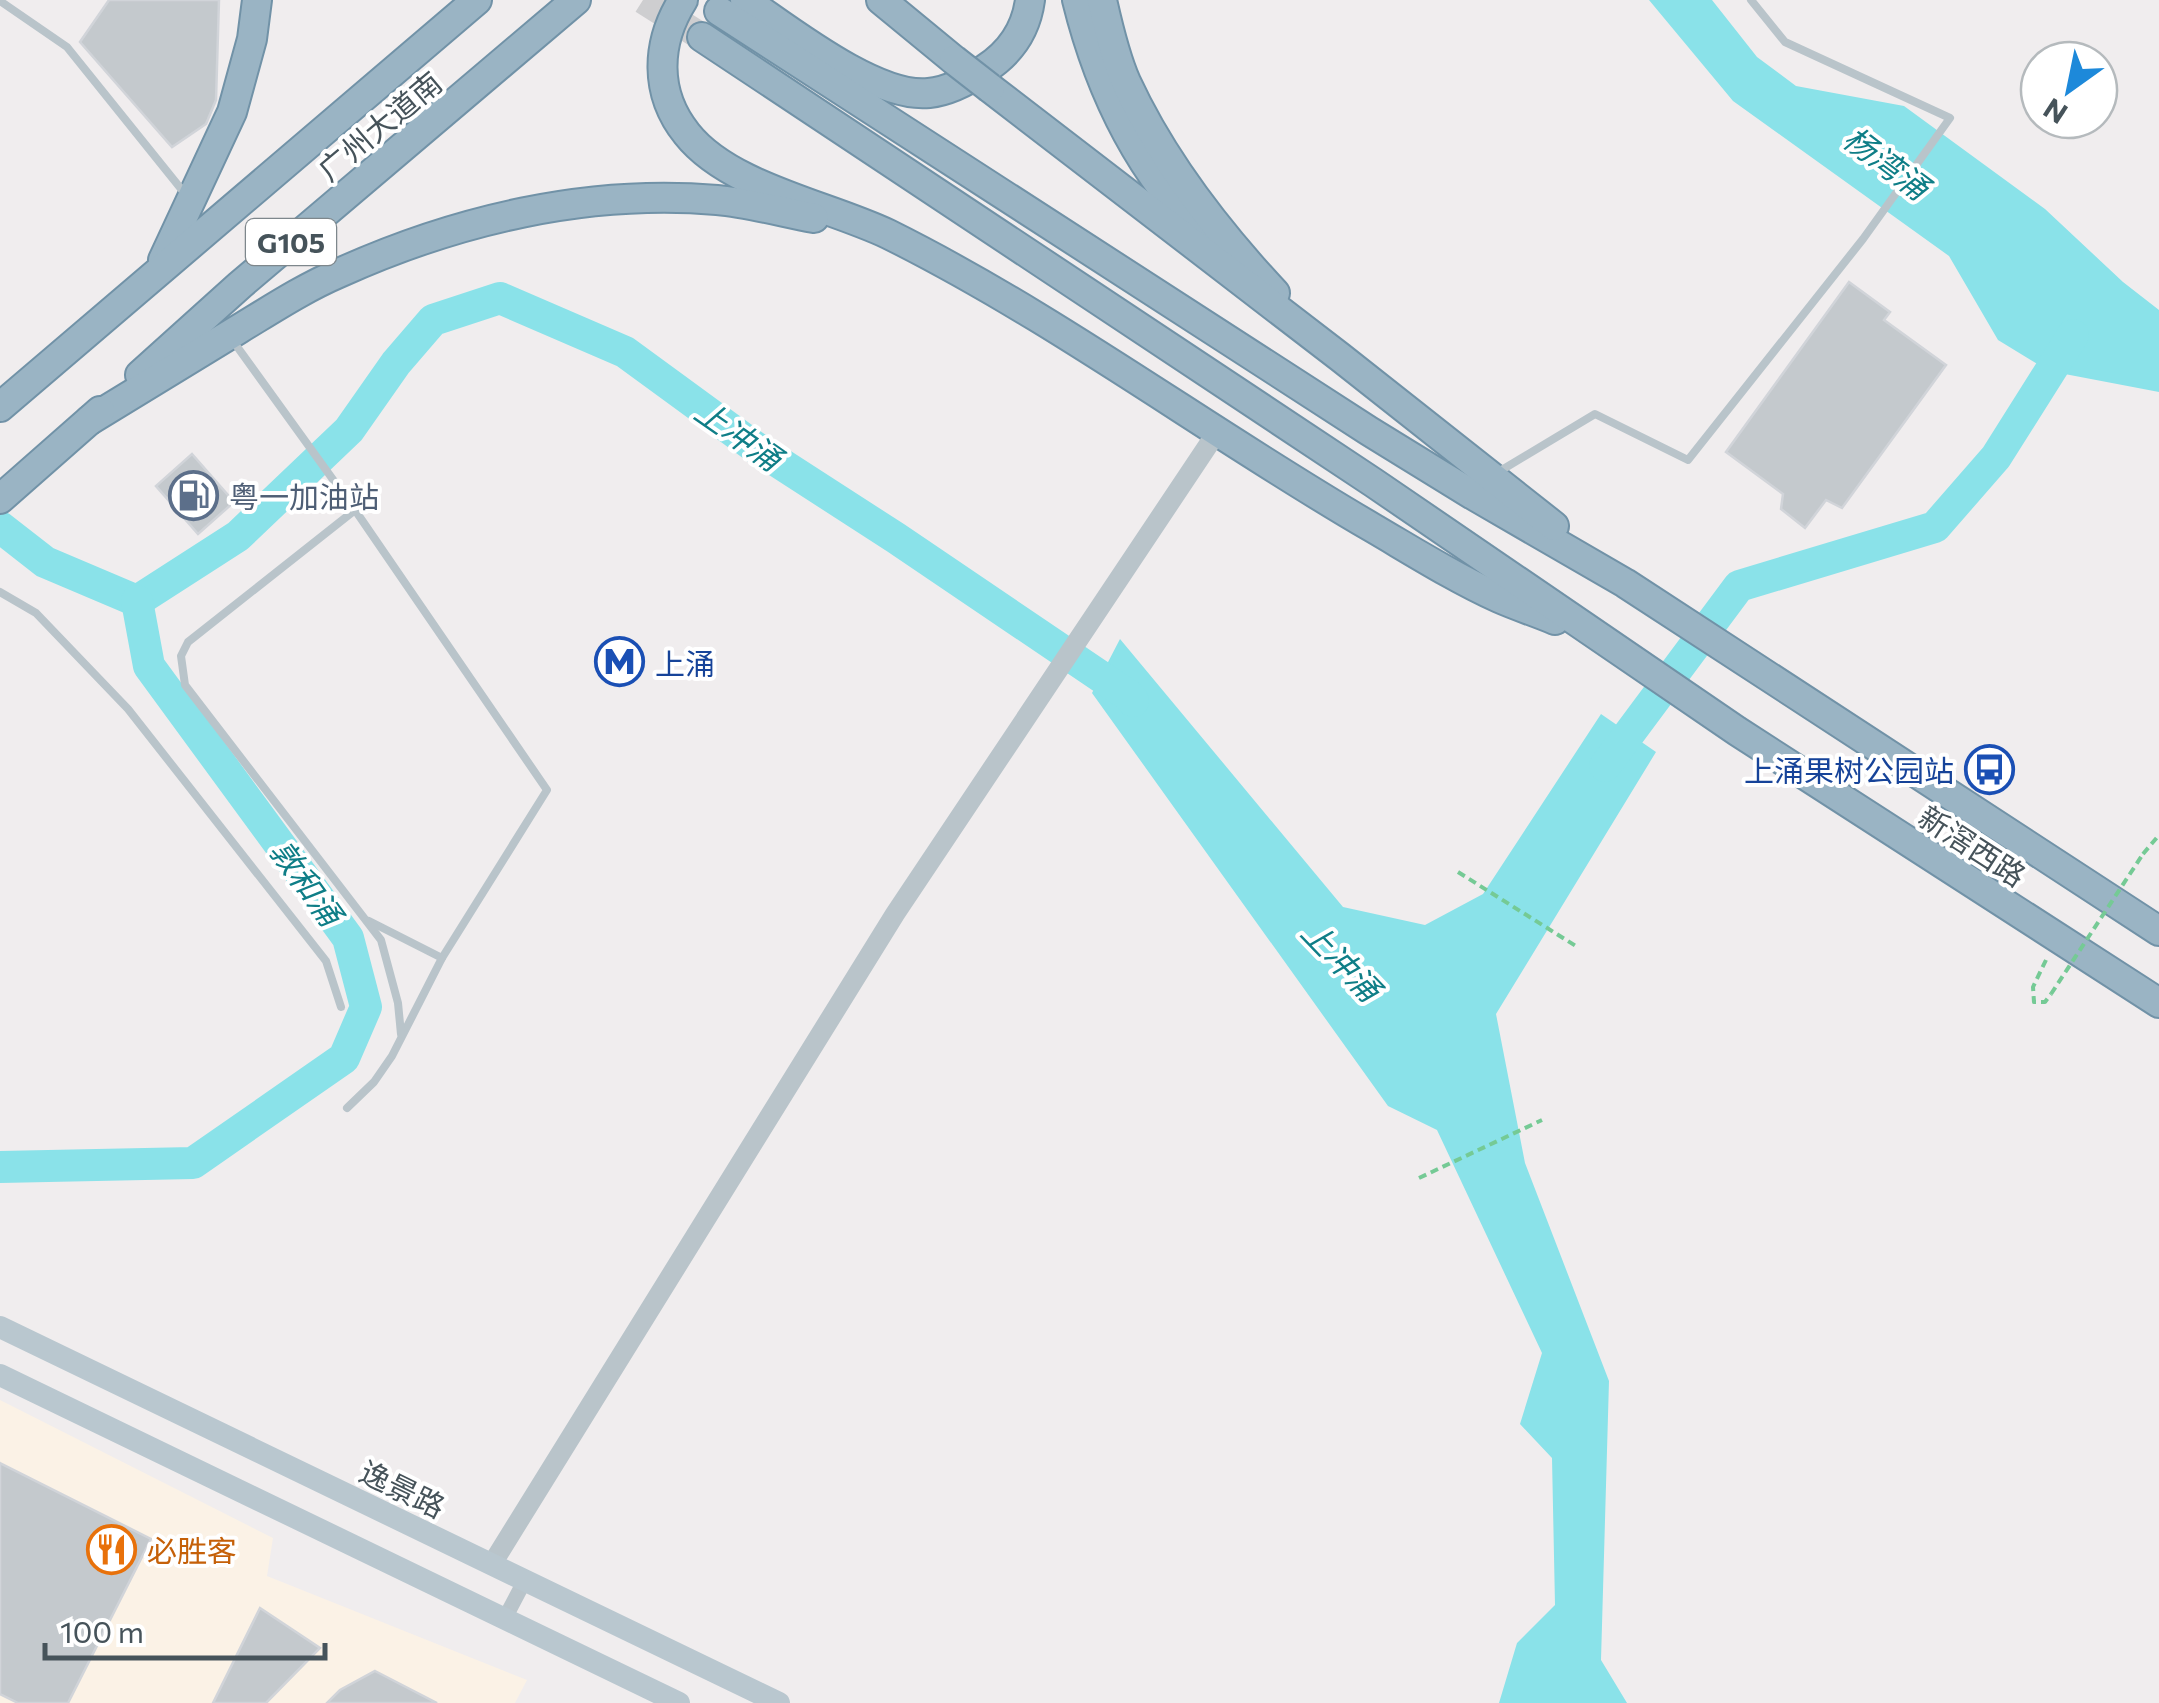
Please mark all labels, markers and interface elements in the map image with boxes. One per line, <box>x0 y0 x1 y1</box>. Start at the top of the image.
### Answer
north arrow <box>2019 40 2119 140</box>
street label: 广州大道南 <box>310 63 448 187</box>
text: N <box>2037 92 2073 132</box>
water label: 杨湾涌 <box>1837 117 1940 209</box>
road number: G105 <box>246 219 336 265</box>
water label: 上冲涌 <box>688 390 792 480</box>
fuel station icon: 粤一加油站 <box>168 469 220 521</box>
place label: 粤一加油站 <box>229 477 379 514</box>
metro station icon: 上涌 <box>594 636 646 688</box>
place label: 上涌 <box>655 644 715 681</box>
bus stop icon: 上涌果树公园站 <box>1963 743 2015 795</box>
place label: 上涌果树公园站 <box>1744 751 1954 788</box>
street label: 新滘西路 <box>1913 797 2033 893</box>
water label: 敦和涌 <box>263 831 353 935</box>
water label: 上冲涌 <box>1294 912 1392 1011</box>
street label: 逸景路 <box>354 1452 452 1524</box>
restaurant icon: 必胜客 <box>86 1523 138 1575</box>
place label: 必胜客 <box>147 1531 237 1568</box>
scale bar <box>45 1598 325 1660</box>
text: 100 m <box>60 1612 144 1649</box>

